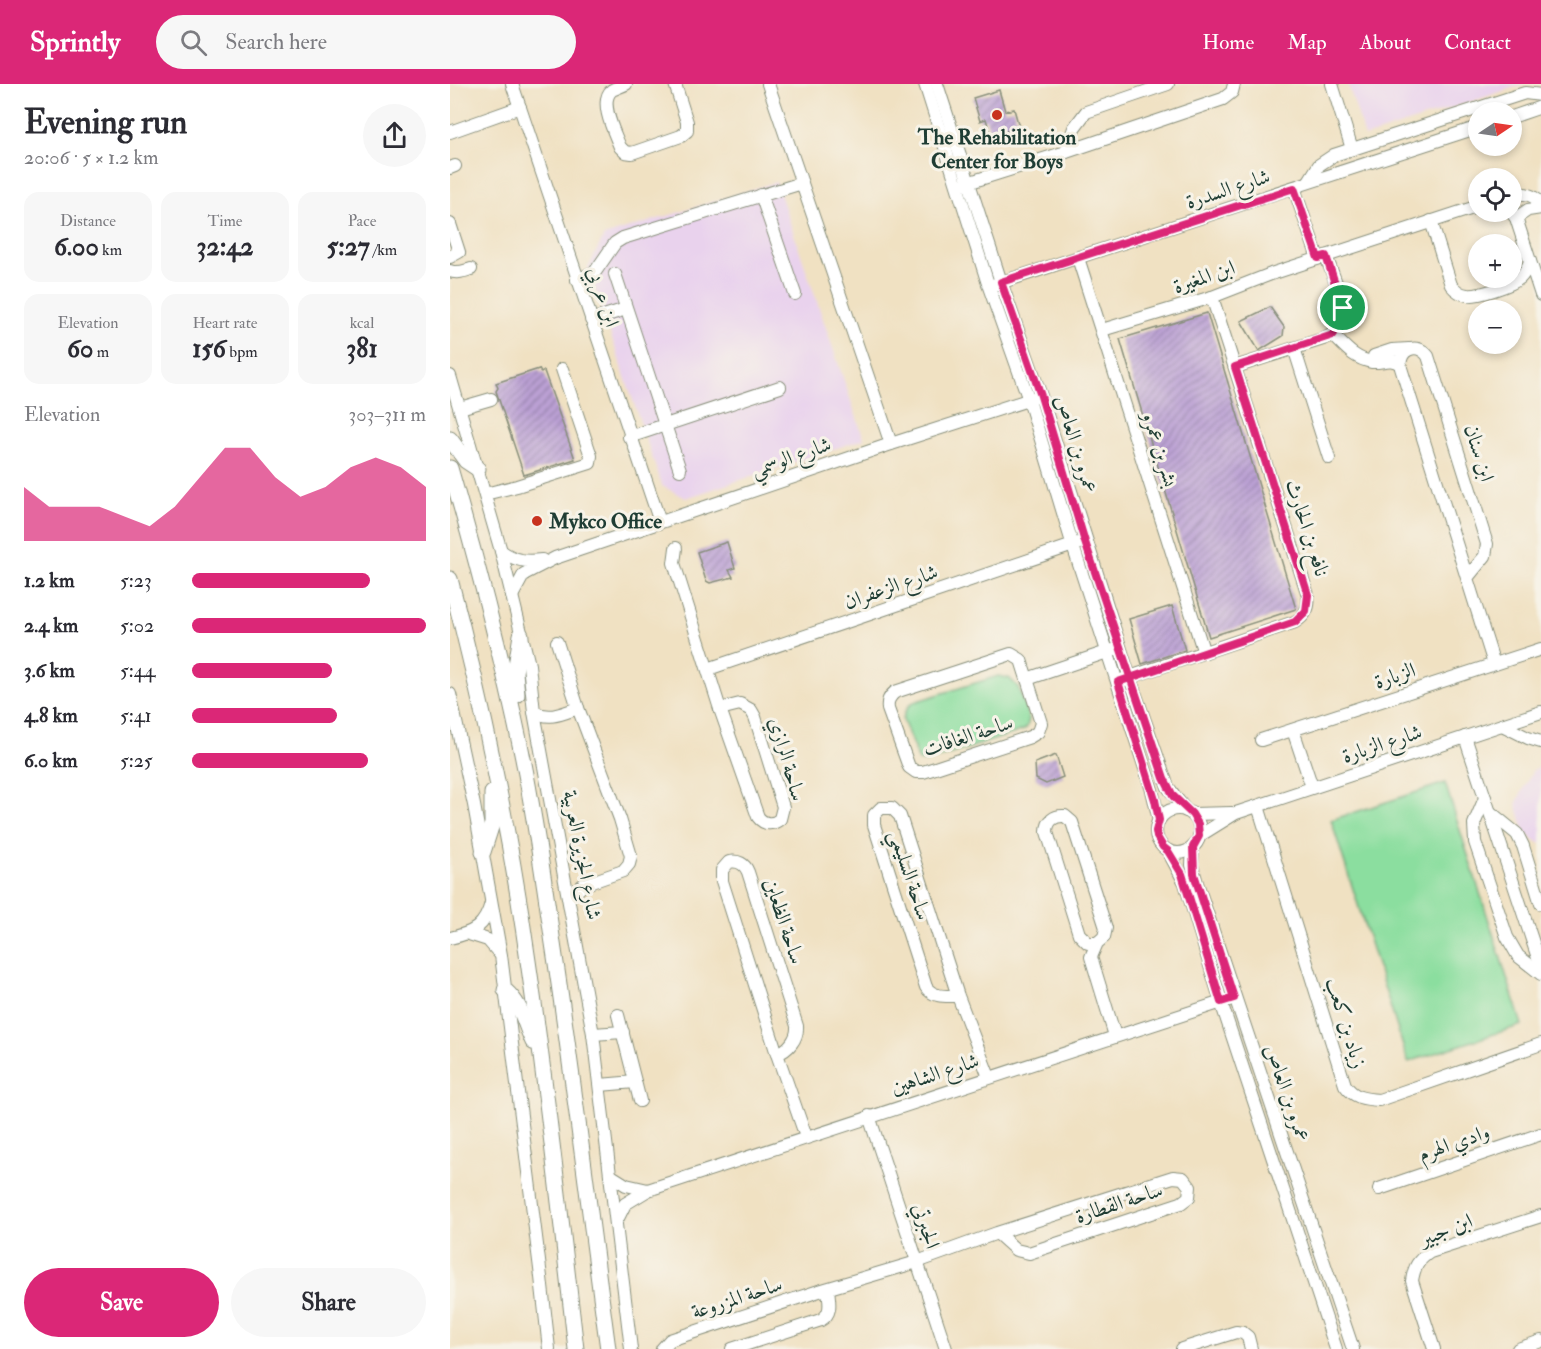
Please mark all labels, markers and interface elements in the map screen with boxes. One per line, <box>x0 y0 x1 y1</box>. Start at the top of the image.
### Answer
search box <box>156 15 576 69</box>
text: Sprintly <box>30 25 120 60</box>
icon: search <box>177 26 210 59</box>
text: Search here <box>225 28 327 56</box>
text: Home <box>1202 29 1254 56</box>
text: Map <box>1287 29 1327 56</box>
text: About <box>1360 29 1411 56</box>
text: Contact <box>1444 29 1511 56</box>
text: Evening run <box>24 102 187 143</box>
north arrow <box>1468 102 1522 156</box>
map controls <box>1468 102 1522 354</box>
button: share <box>363 104 426 167</box>
marker: The Rehabilitation Center for Boys <box>990 108 1004 122</box>
place label: The Rehabilitation Center for Boys <box>917 124 1076 175</box>
text: 20:06 · 5 × 1.2 km <box>24 145 158 170</box>
street label: شارع السدرة <box>1182 163 1275 219</box>
button: locate <box>1468 168 1522 222</box>
text: Distance <box>60 211 116 231</box>
text: Time <box>208 211 242 231</box>
text: Pace <box>348 211 376 231</box>
text: 6.00 <box>54 231 99 263</box>
text: 32:42 <box>197 231 253 263</box>
text: 5:27 <box>327 231 370 263</box>
button: + <box>1468 234 1522 288</box>
text: km <box>99 240 122 260</box>
text: /km <box>370 240 397 260</box>
street label: ابن المغيرة <box>1170 254 1238 300</box>
street label: ابن عربي <box>578 263 625 332</box>
pin <box>1317 282 1368 333</box>
icon: arrive <box>1326 291 1359 324</box>
button: − <box>1468 300 1522 354</box>
text: Elevation <box>58 313 118 333</box>
text: Heart rate <box>192 313 258 333</box>
text: kcal <box>350 313 374 333</box>
text: 60 <box>67 333 93 365</box>
text: 156 <box>192 333 226 365</box>
text: 381 <box>346 333 378 365</box>
text: m <box>93 342 109 362</box>
text: bpm <box>226 342 258 362</box>
street label: عمرو بن العاص <box>1048 392 1104 496</box>
text: Elevation <box>24 402 100 427</box>
text: 303–311 m <box>349 402 426 427</box>
street label: بشر بن عمرو <box>1135 406 1185 490</box>
street label: ابن سنان <box>1458 421 1500 485</box>
street label: شارع الوسمي <box>747 431 837 489</box>
street label: نافع بن الحارث <box>1274 476 1335 581</box>
place label: Mykco Office <box>548 508 662 535</box>
marker: Mykco Office <box>530 514 544 528</box>
street label: شارع الزعفران <box>840 558 943 619</box>
text: 1.2 km <box>24 568 74 593</box>
text: 5:23 <box>120 568 152 593</box>
text: 2.4 km <box>24 613 78 638</box>
text: 5:02 <box>120 613 154 638</box>
street label: الزبارة <box>1371 657 1419 695</box>
text: 3.6 km <box>24 658 75 683</box>
text: 5:44 <box>120 658 155 683</box>
text: 4.8 km <box>24 703 78 728</box>
text: 5:41 <box>120 703 152 728</box>
street label: ساحة الغافات <box>920 709 1016 763</box>
street label: ساحة الرازي <box>760 714 812 805</box>
street label: شارع الزبارة <box>1338 718 1427 773</box>
text: 6.0 km <box>24 748 77 773</box>
text: 5:25 <box>120 748 153 773</box>
street label: شارع الجزيرة العربية <box>552 788 608 923</box>
street label: ساحة السليمي <box>877 826 937 925</box>
street label: ساحة الظعاين <box>757 875 811 967</box>
street label: زياد بن كعب <box>1319 974 1373 1072</box>
street label: عمرو بن العاص <box>1258 1041 1316 1145</box>
street label: شارع الشاهين <box>887 1047 984 1105</box>
street label: وادي الهرم <box>1415 1118 1495 1172</box>
street label: ساحة القطارة <box>1072 1176 1166 1230</box>
street label: الجبرتي <box>903 1200 946 1253</box>
street label: ابن جبير <box>1414 1207 1477 1254</box>
button: Save <box>24 1268 219 1337</box>
button: Share <box>231 1268 426 1337</box>
street label: ساحة المزروعة <box>688 1271 786 1325</box>

